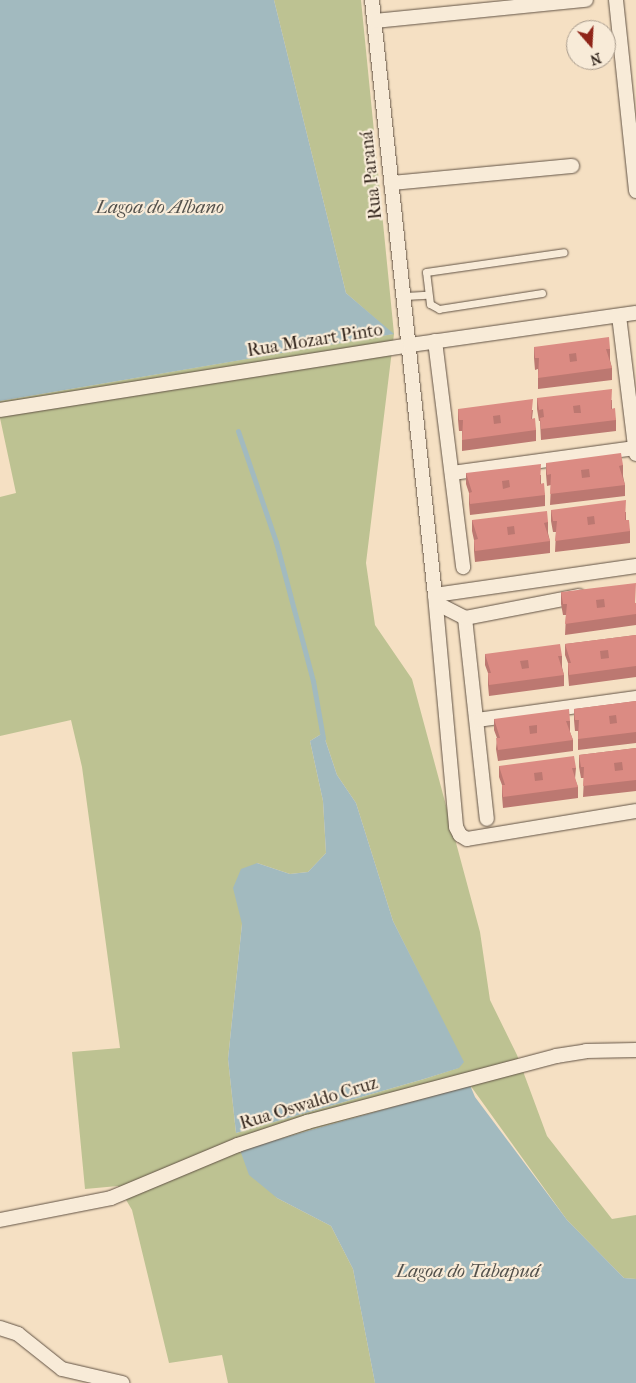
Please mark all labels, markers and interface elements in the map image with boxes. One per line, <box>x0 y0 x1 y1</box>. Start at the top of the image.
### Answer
north arrow <box>566 20 616 70</box>
text: N <box>588 49 604 68</box>
street label: Rua Paraná <box>357 130 387 220</box>
water label: Lagoa do Albano <box>96 197 224 219</box>
street label: Rua Mozart Pinto <box>246 320 384 362</box>
street label: Rua Oswaldo Cruz <box>237 1073 381 1135</box>
water label: Lagoa do Tabapuá <box>396 1261 540 1283</box>

